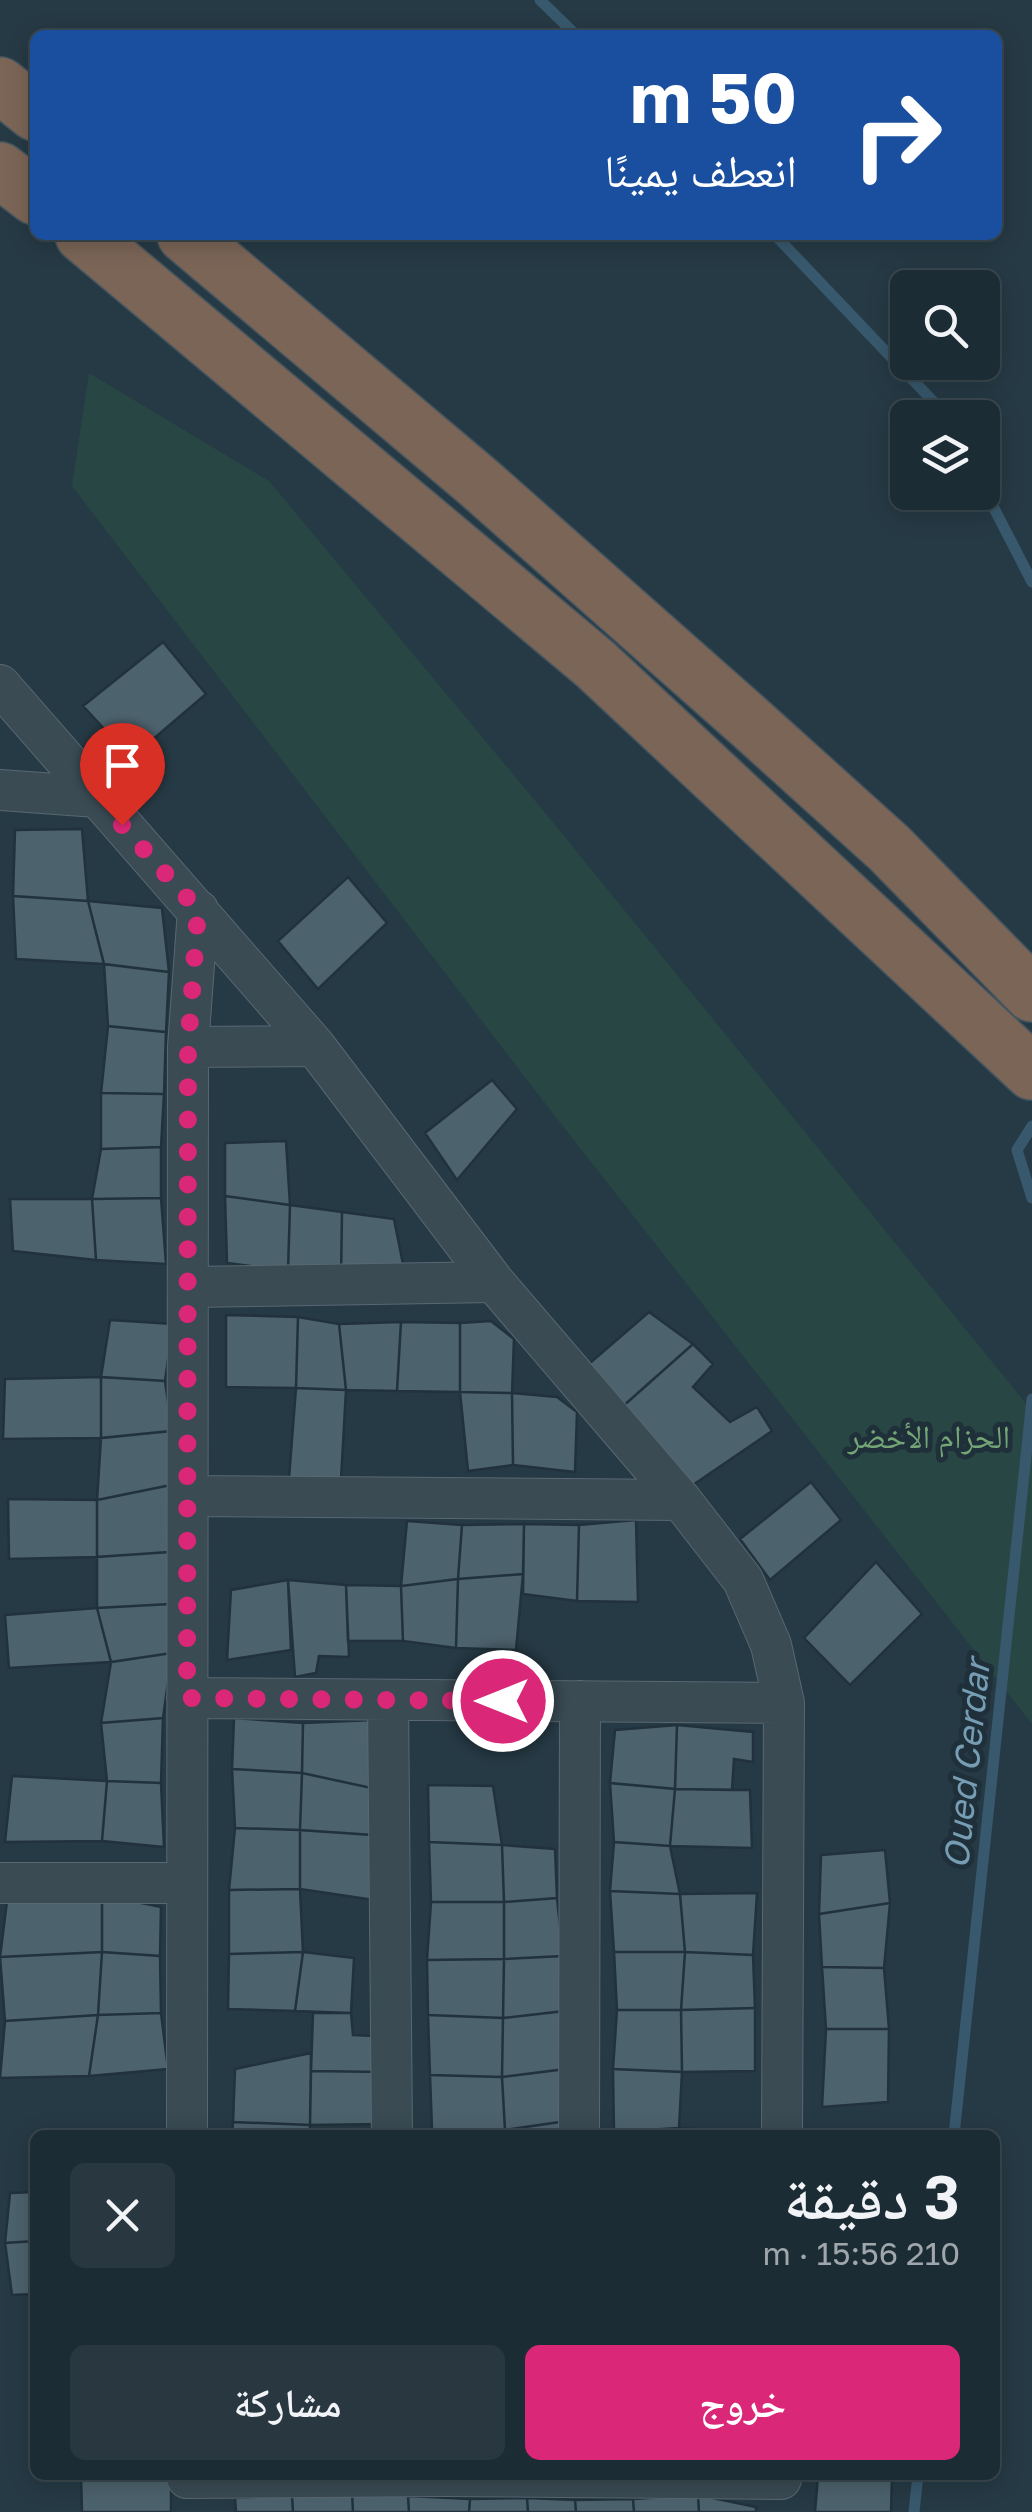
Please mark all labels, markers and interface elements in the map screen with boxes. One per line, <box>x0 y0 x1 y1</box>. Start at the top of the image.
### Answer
text: 50 m <box>630 54 797 138</box>
icon: right <box>832 70 962 200</box>
text: انعطف يمينًا <box>604 143 797 197</box>
map controls <box>890 270 1000 510</box>
button: search <box>890 270 1000 380</box>
button: layers <box>890 400 1000 510</box>
pin <box>80 723 165 826</box>
icon: arrive <box>95 738 150 793</box>
park label: الحزام الأخضر <box>847 1417 1010 1458</box>
position arrow <box>451 1649 555 1753</box>
water label: Oued Cerdar <box>934 1653 998 1871</box>
text: 3 دقيقة <box>784 2160 960 2232</box>
button: close <box>70 2163 175 2268</box>
text: 210 m · 15:56 <box>763 2234 960 2272</box>
button: مشاركة <box>70 2345 505 2460</box>
button: خروج <box>525 2345 960 2460</box>

